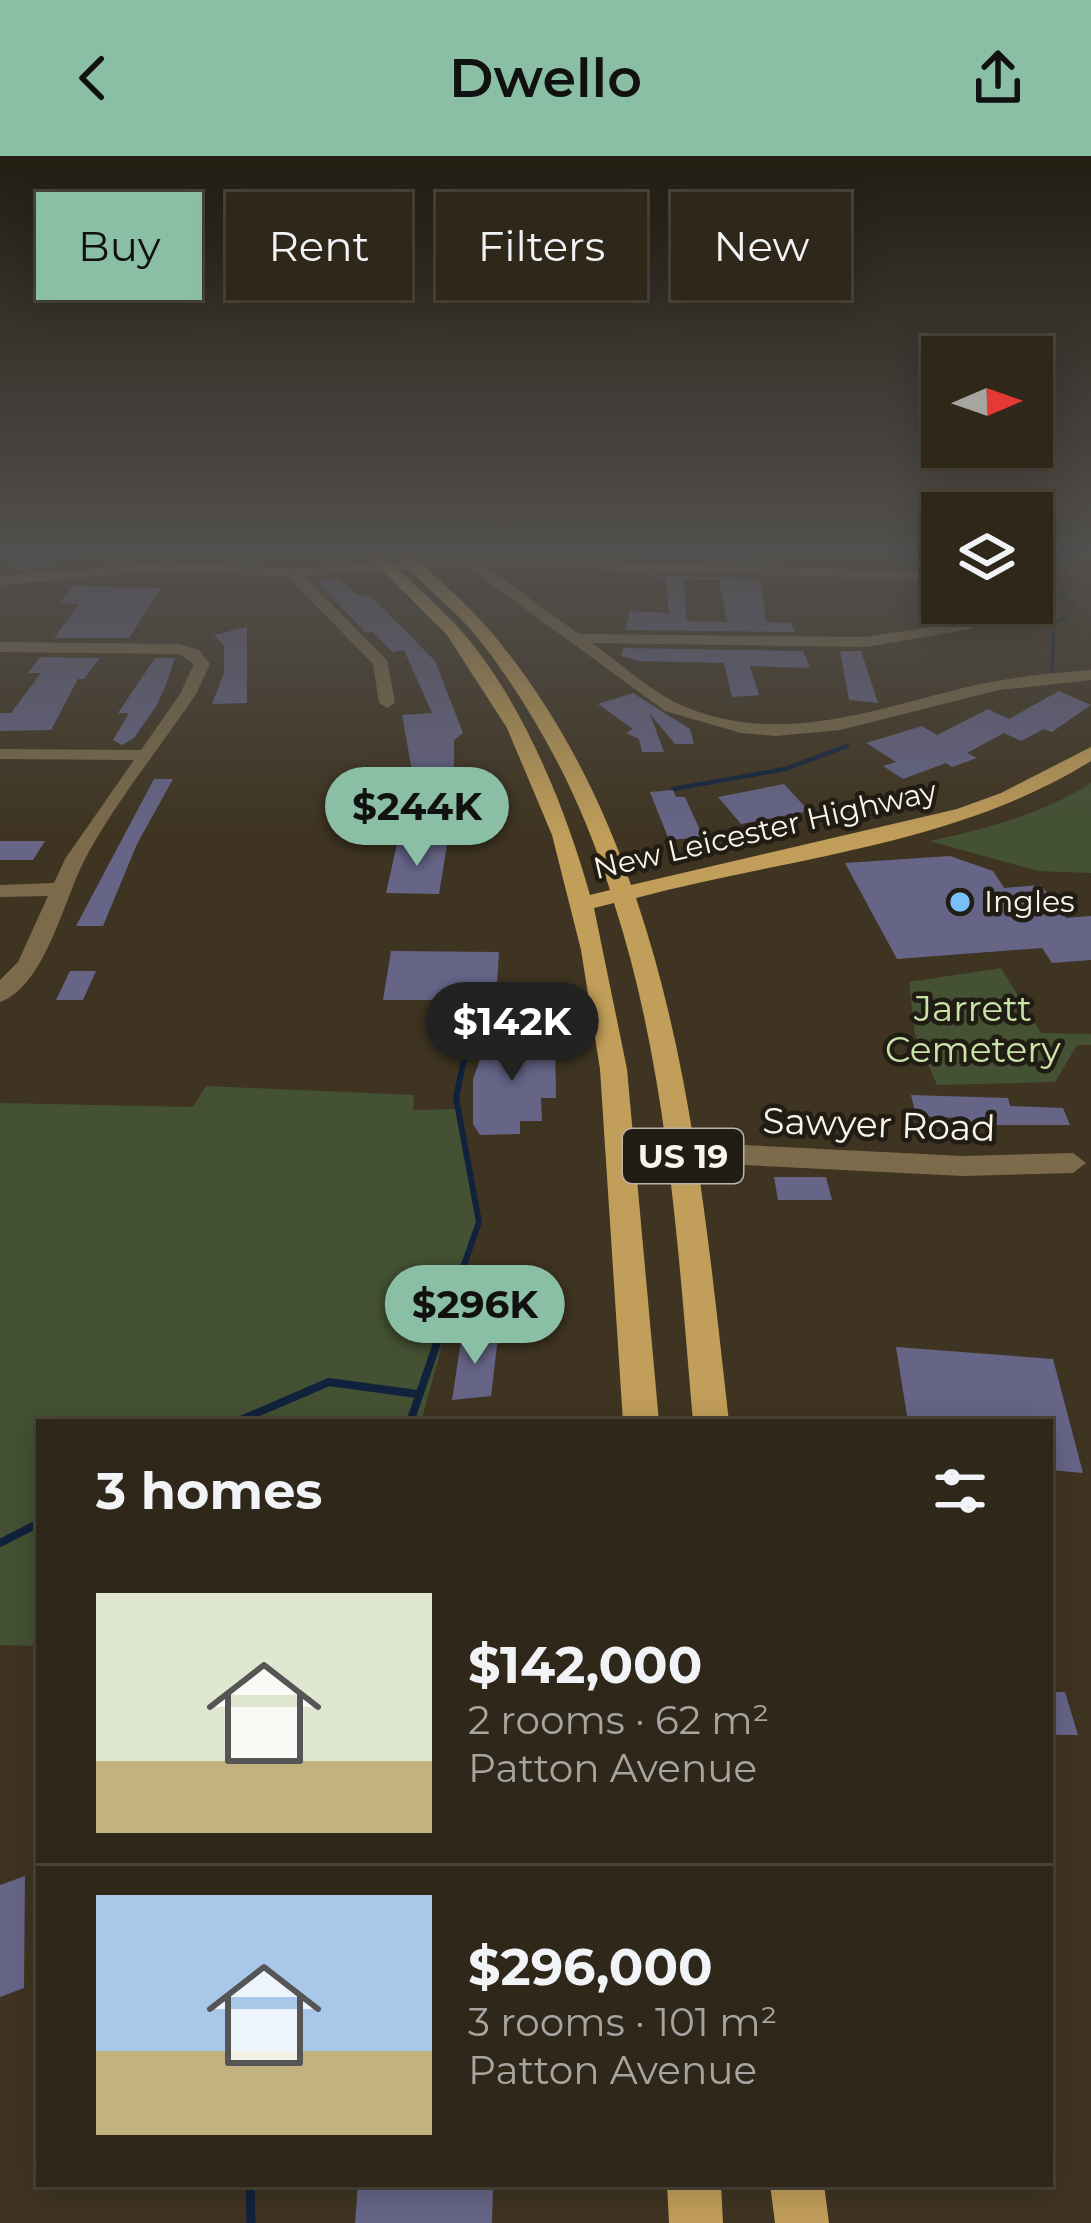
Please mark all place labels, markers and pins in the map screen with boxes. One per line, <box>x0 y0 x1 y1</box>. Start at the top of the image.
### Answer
pin: $244K <box>333 767 501 869</box>
place label: Ingles <box>984 883 1075 920</box>
marker: Ingles <box>947 889 973 915</box>
pin: $142K <box>428 982 596 1084</box>
pin: $296K <box>391 1265 559 1367</box>

